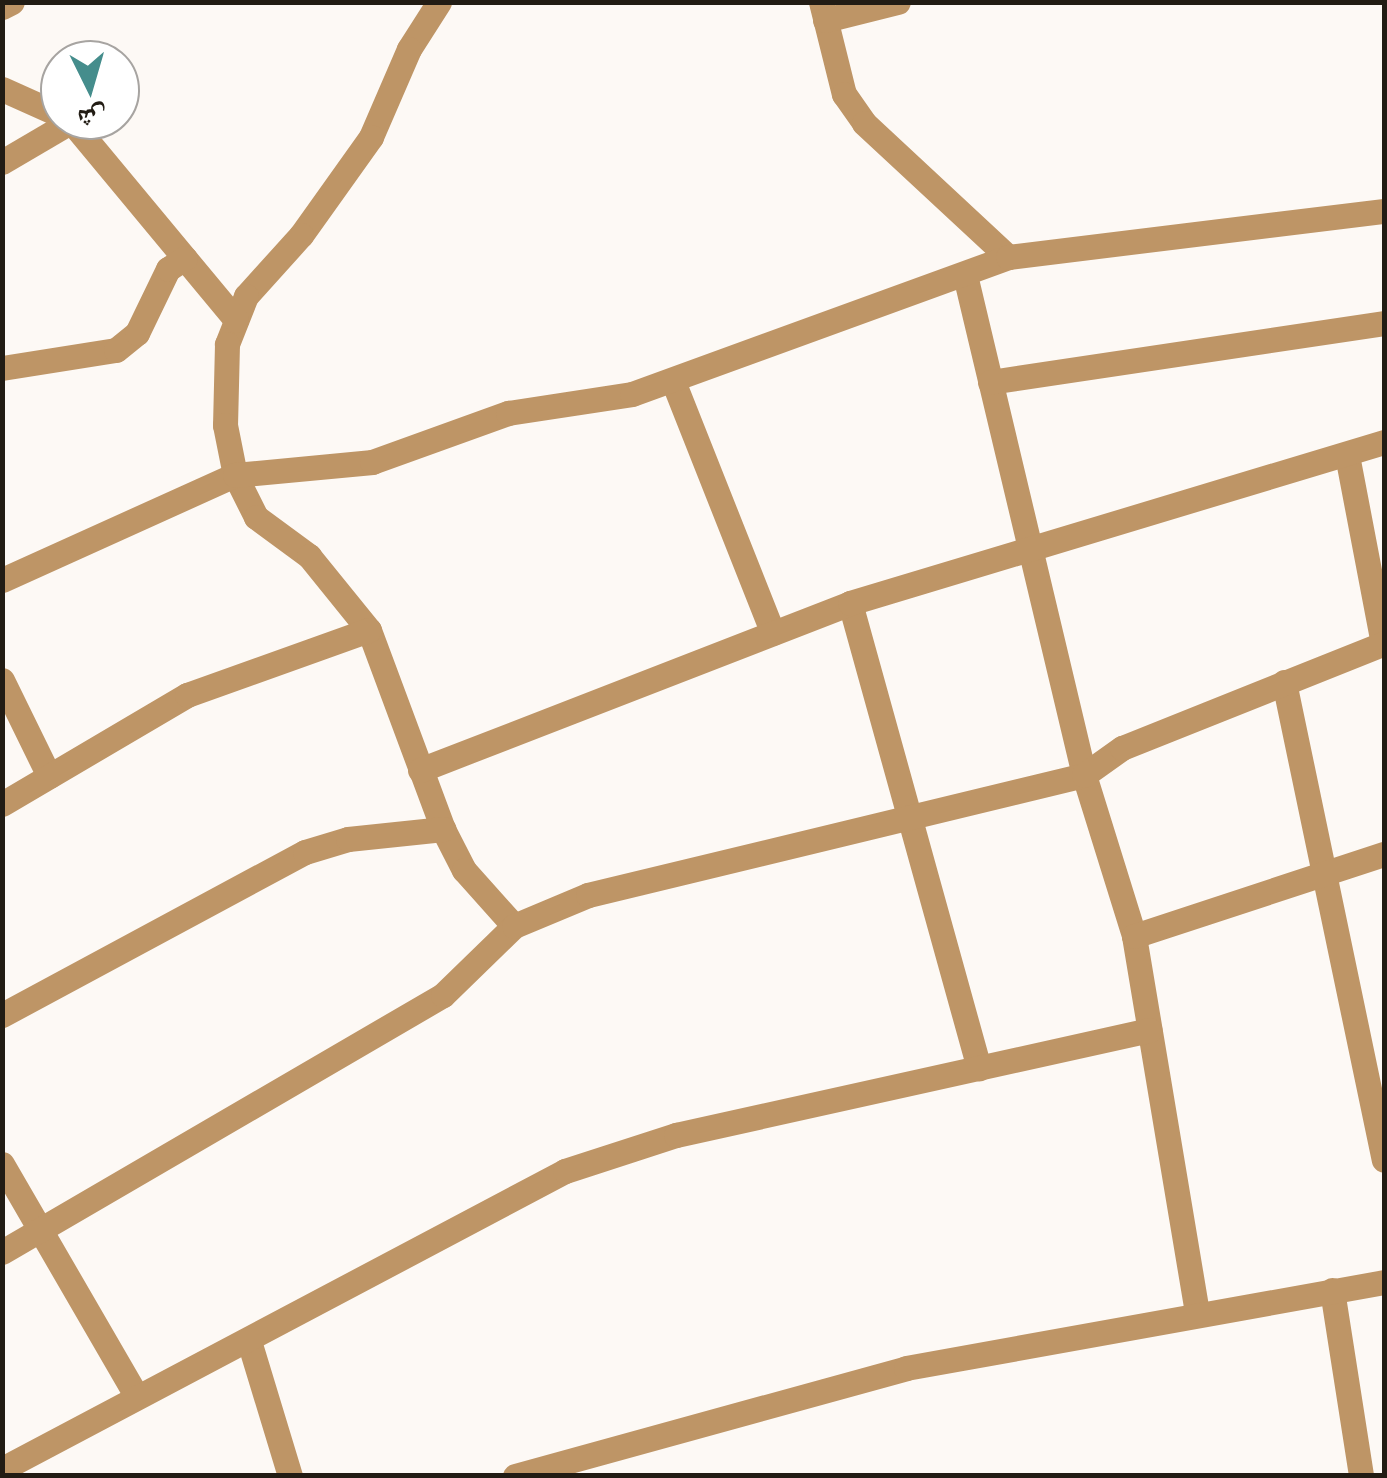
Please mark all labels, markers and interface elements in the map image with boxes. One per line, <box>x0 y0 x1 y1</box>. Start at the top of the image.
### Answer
north arrow <box>40 40 140 140</box>
text: ش <box>76 101 109 136</box>

